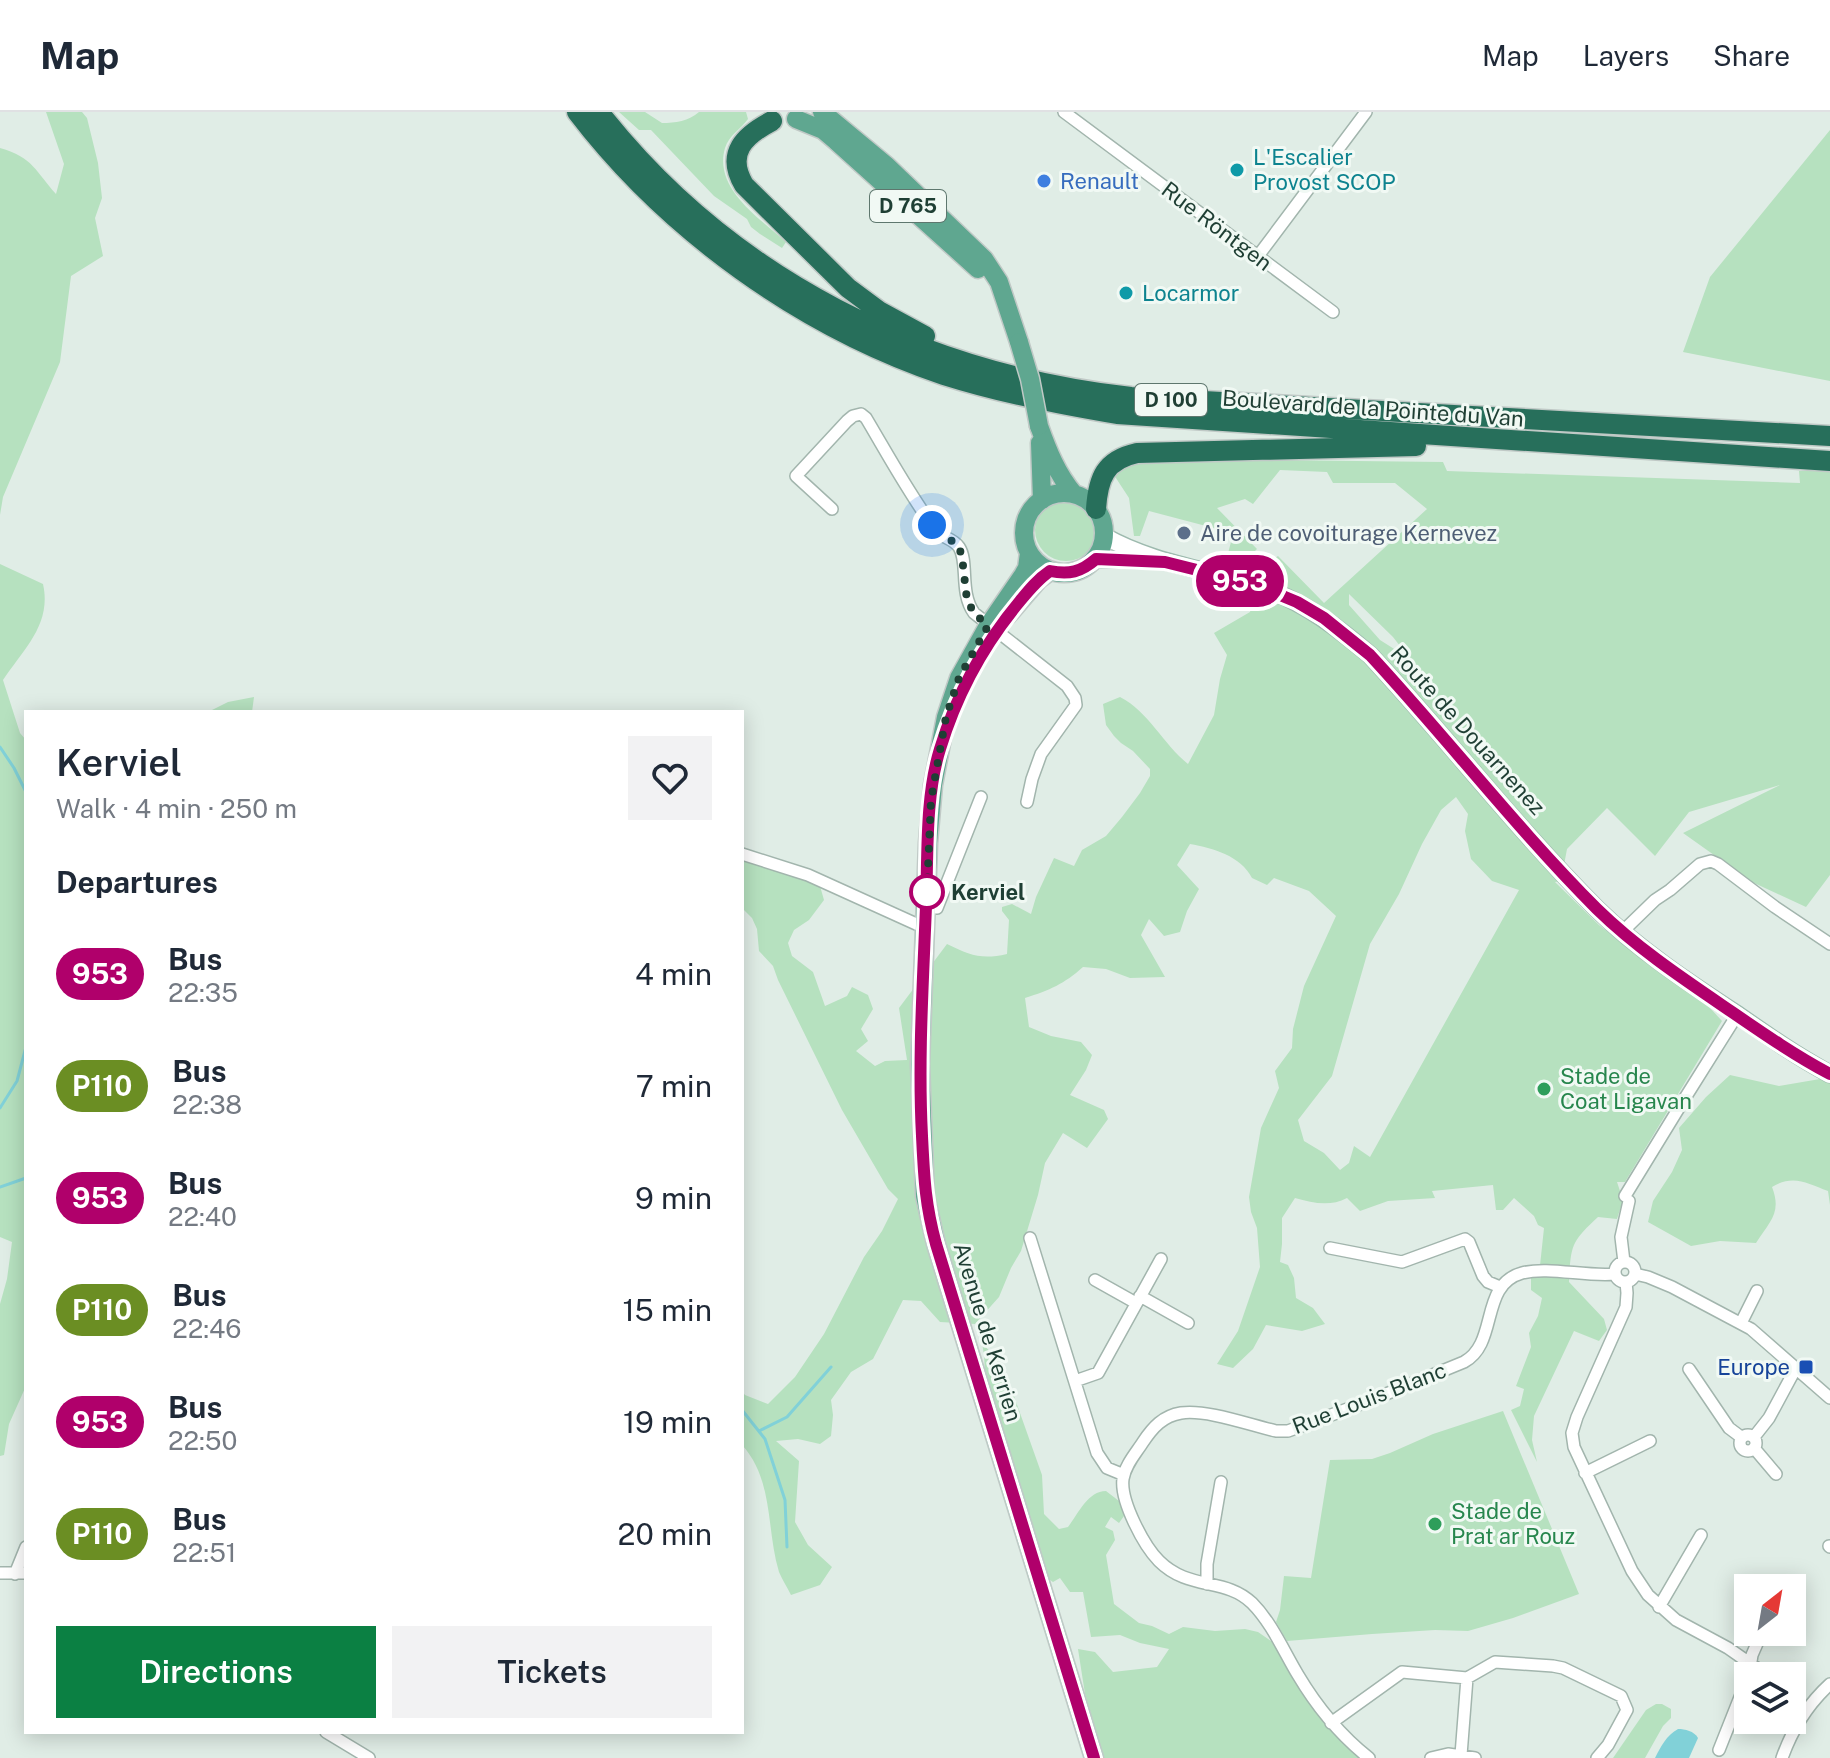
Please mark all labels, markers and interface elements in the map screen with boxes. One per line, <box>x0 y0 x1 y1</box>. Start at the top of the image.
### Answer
text: Map <box>40 33 119 78</box>
text: Map <box>1482 39 1539 72</box>
text: Layers <box>1583 39 1669 72</box>
text: Share <box>1713 39 1790 72</box>
place label: L'Escalier Provost SCOP <box>1253 144 1395 195</box>
marker: L'Escalier Provost SCOP <box>1228 161 1246 179</box>
place label: Renault <box>1060 168 1139 194</box>
marker: Renault <box>1035 172 1053 190</box>
street label: Rue Röntgen <box>1157 176 1277 276</box>
road number: D 765 <box>870 190 946 222</box>
place label: Locarmor <box>1142 280 1239 306</box>
marker: Locarmor <box>1117 284 1135 302</box>
road number: D 100 <box>1135 384 1207 416</box>
street label: Boulevard de la Pointe du Van <box>1221 384 1525 432</box>
your location <box>912 505 952 545</box>
place label: Aire de covoiturage Kernevez <box>1200 520 1497 546</box>
marker: Aire de covoiturage Kernevez <box>1175 524 1193 542</box>
line badge: 953 <box>1194 555 1286 607</box>
text: 953 <box>1212 564 1268 597</box>
street label: Route de Douarnenez <box>1385 640 1551 820</box>
button: heart <box>628 736 712 820</box>
text: Kerviel <box>56 740 182 785</box>
text: Walk · 4 min · 250 m <box>56 793 297 824</box>
text: Departures <box>56 864 218 900</box>
marker: Kerviel <box>910 875 944 909</box>
place label: Kerviel <box>951 879 1025 905</box>
text: Bus <box>168 941 222 977</box>
text: 4 min <box>635 956 712 992</box>
text: 953 <box>72 957 128 990</box>
text: 22:35 <box>168 977 238 1008</box>
text: Bus <box>172 1053 227 1089</box>
place label: Stade de Coat Ligavan <box>1560 1063 1692 1114</box>
text: 7 min <box>636 1068 712 1104</box>
text: P110 <box>72 1069 132 1102</box>
marker: Stade de Coat Ligavan <box>1535 1080 1553 1098</box>
text: 22:38 <box>172 1089 242 1120</box>
text: Bus <box>168 1165 222 1201</box>
text: 9 min <box>635 1180 712 1216</box>
text: 953 <box>72 1181 128 1214</box>
text: 22:40 <box>168 1201 237 1232</box>
street label: Avenue de Kerrien <box>948 1239 1028 1425</box>
text: Bus <box>172 1277 227 1313</box>
text: 15 min <box>622 1292 712 1328</box>
text: P110 <box>72 1293 132 1326</box>
text: 22:46 <box>172 1313 242 1344</box>
place label: Europe <box>1717 1354 1790 1380</box>
street label: Rue Louis Blanc <box>1288 1357 1450 1439</box>
marker: Europe <box>1797 1358 1815 1376</box>
text: Bus <box>168 1389 222 1425</box>
text: 19 min <box>623 1404 712 1440</box>
text: 953 <box>72 1405 128 1438</box>
text: 22:50 <box>168 1425 237 1456</box>
place label: Stade de Prat ar Rouz <box>1451 1498 1575 1549</box>
text: Bus <box>172 1501 227 1537</box>
marker: Stade de Prat ar Rouz <box>1426 1515 1444 1533</box>
text: 20 min <box>618 1516 712 1552</box>
text: P110 <box>72 1517 132 1550</box>
text: 22:51 <box>172 1537 236 1568</box>
north arrow <box>1734 1574 1806 1646</box>
map controls <box>1734 1574 1806 1734</box>
button: Directions <box>56 1626 376 1718</box>
button: Tickets <box>392 1626 712 1718</box>
button: layers <box>1734 1662 1806 1734</box>

